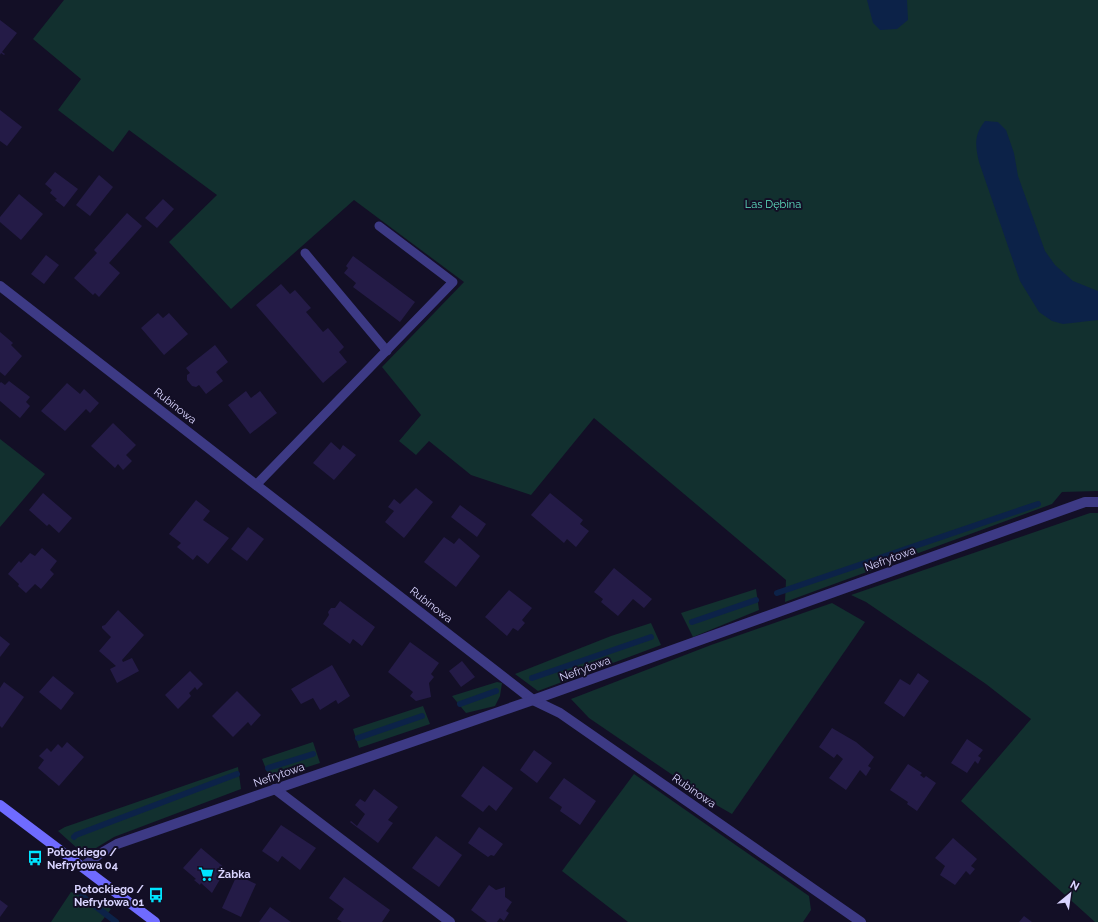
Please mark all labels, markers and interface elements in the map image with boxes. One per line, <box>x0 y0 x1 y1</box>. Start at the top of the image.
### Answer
park label: Las Dębina <box>745 198 801 211</box>
street label: Rubinowa <box>151 385 199 427</box>
street label: Nefrytowa <box>863 544 917 574</box>
street label: Rubinowa <box>407 584 455 626</box>
street label: Nefrytowa <box>558 654 612 684</box>
street label: Nefrytowa <box>252 760 306 790</box>
street label: Rubinowa <box>670 771 718 811</box>
place label: Potockiego / Nefrytowa 04 <box>47 846 118 872</box>
bus stop icon: Potockiego / Nefrytowa 04 <box>26 849 44 867</box>
supermarket icon: Żabka <box>197 865 215 883</box>
place label: Żabka <box>218 867 251 881</box>
north arrow <box>1050 874 1090 914</box>
text: N <box>1068 878 1081 893</box>
place label: Potockiego / Nefrytowa 01 <box>74 883 145 909</box>
bus stop icon: Potockiego / Nefrytowa 01 <box>147 886 165 904</box>

